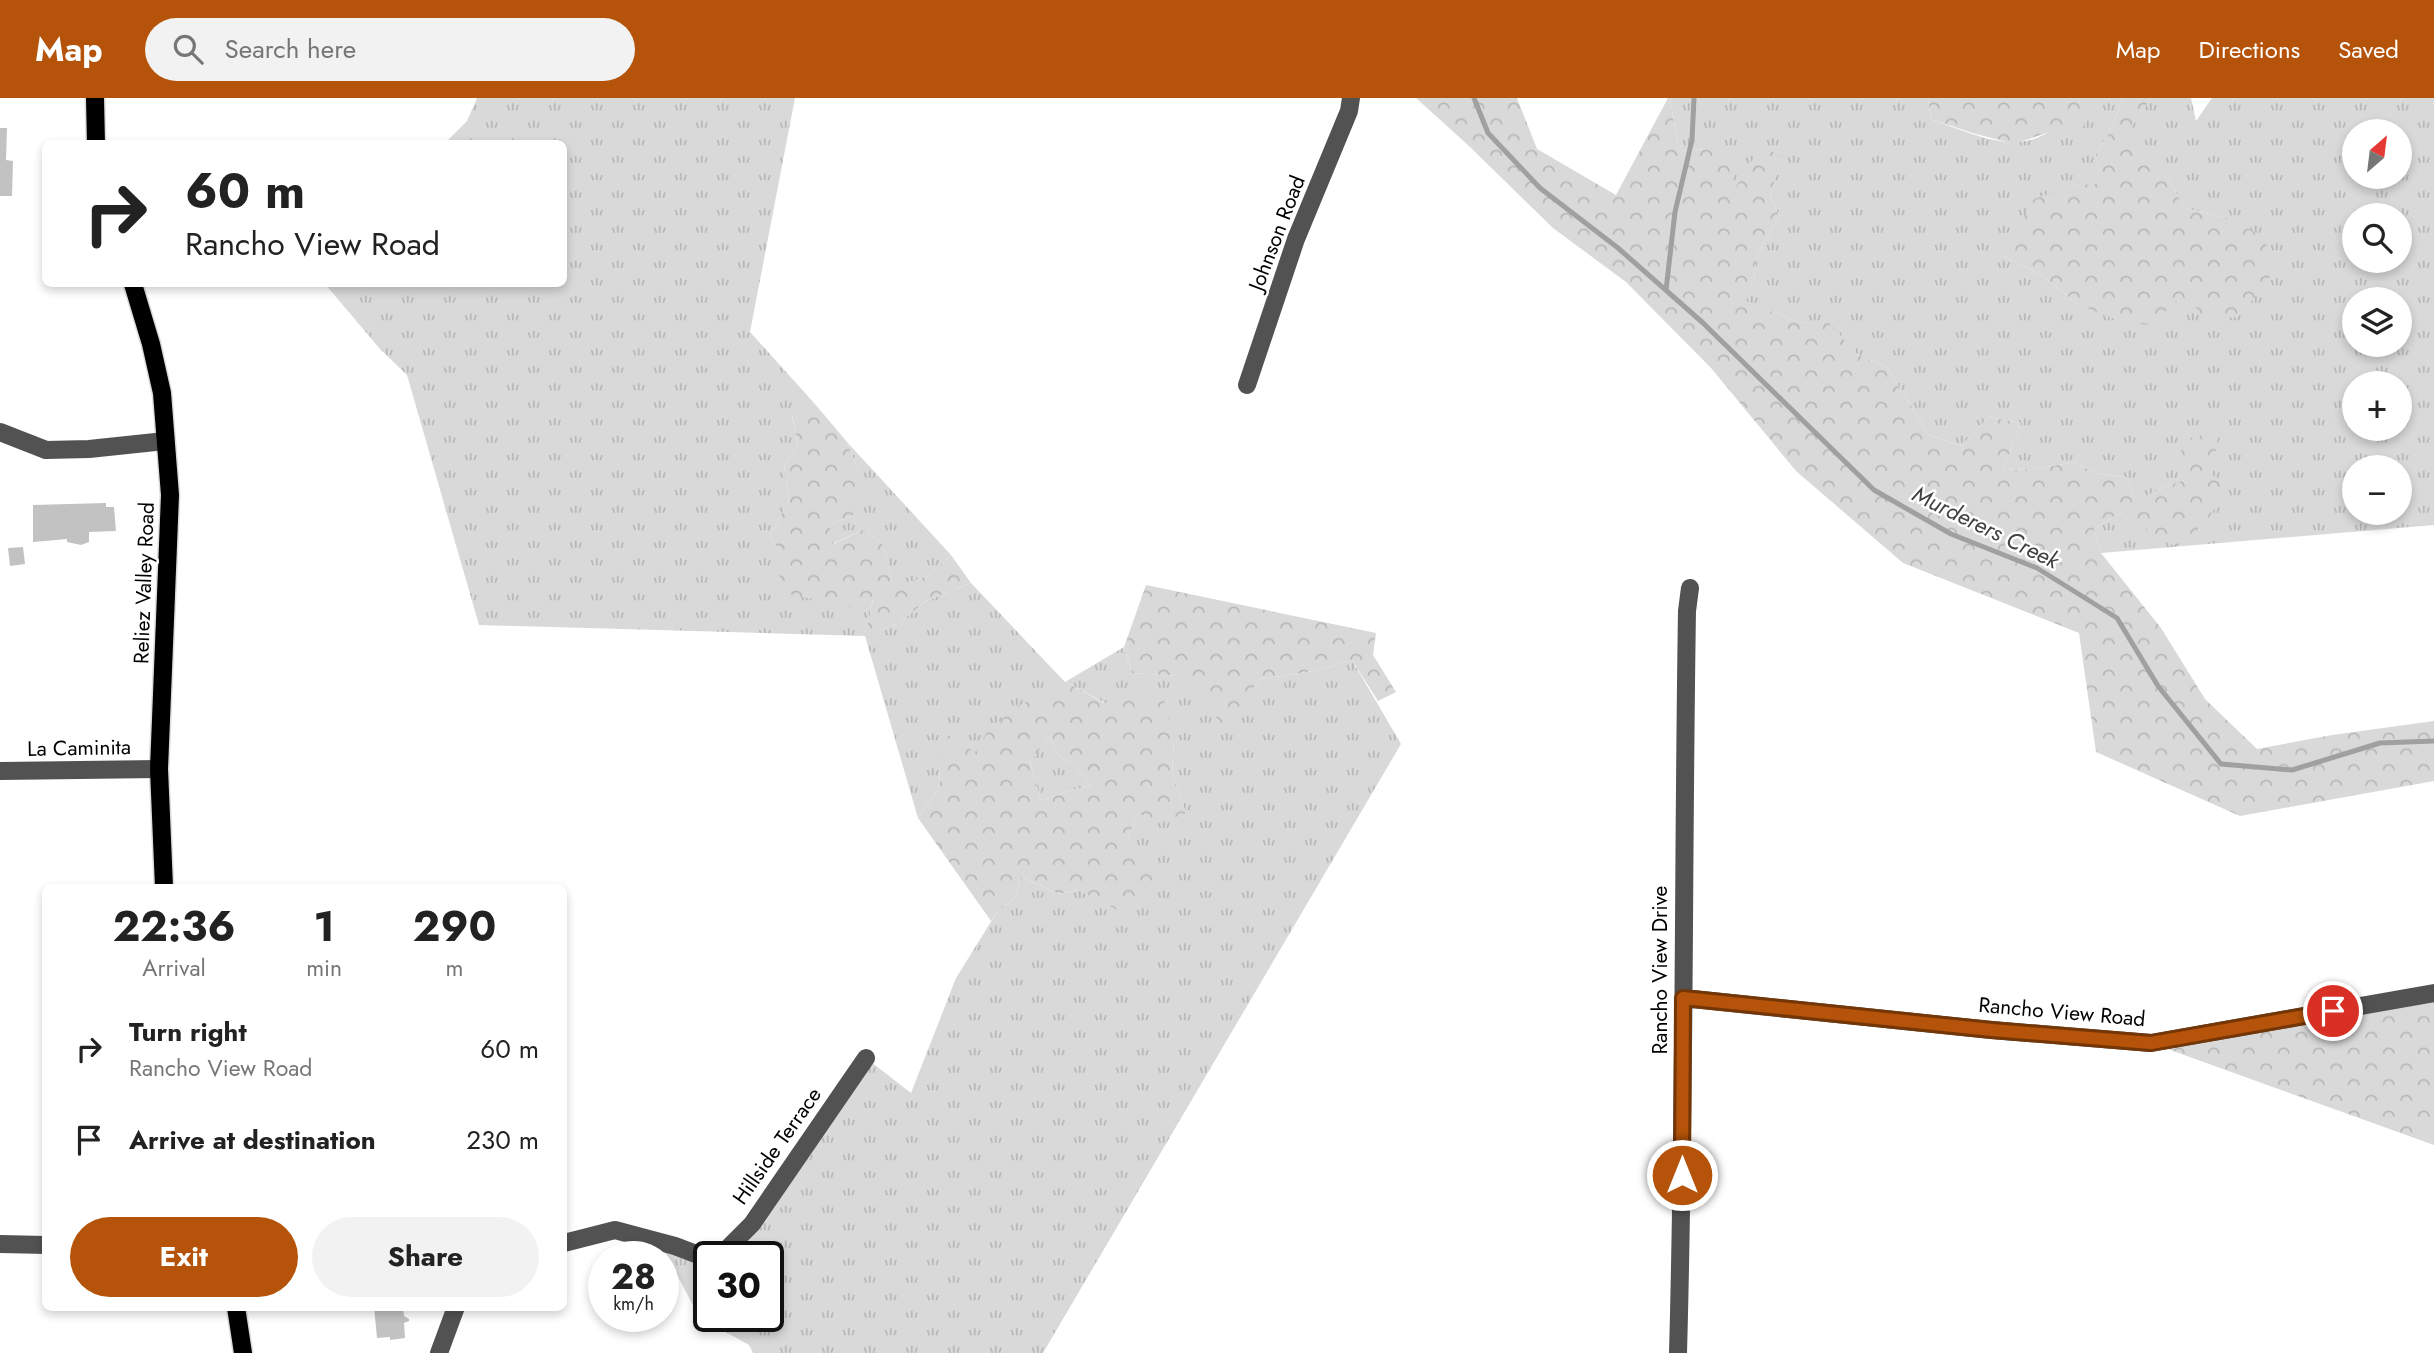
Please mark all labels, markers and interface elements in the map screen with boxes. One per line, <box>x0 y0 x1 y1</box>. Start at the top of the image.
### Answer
search box <box>145 18 635 81</box>
text: Map <box>35 26 103 73</box>
icon: search <box>169 30 207 68</box>
text: Search here <box>225 30 356 68</box>
text: Map <box>2116 32 2161 67</box>
text: Directions <box>2199 32 2300 67</box>
text: Saved <box>2338 32 2399 67</box>
north arrow <box>2342 119 2412 189</box>
map controls <box>2342 119 2412 525</box>
text: 60 m <box>185 156 305 226</box>
icon: right <box>70 168 161 259</box>
street label: Johnson Road <box>1240 171 1313 298</box>
button: search <box>2342 203 2412 273</box>
text: Rancho View Road <box>185 221 440 267</box>
button: layers <box>2342 287 2412 357</box>
button: + <box>2342 371 2412 441</box>
button: − <box>2342 455 2412 525</box>
water label: Murderers Creek <box>1907 477 2066 578</box>
street label: Reliez Valley Road <box>126 501 162 665</box>
street label: La Caminita <box>27 732 131 764</box>
street label: Rancho View Drive <box>1645 885 1675 1054</box>
text: 22:36 <box>113 896 235 957</box>
text: 1 <box>313 896 335 957</box>
text: 290 <box>413 896 496 957</box>
text: Arrival <box>142 951 206 985</box>
text: min <box>306 951 342 985</box>
text: m <box>446 951 464 985</box>
pin <box>2303 981 2363 1041</box>
street label: Rancho View Road <box>1977 990 2147 1034</box>
icon: arrive <box>2314 992 2352 1030</box>
text: Turn right <box>129 1013 247 1051</box>
icon: right <box>70 1030 108 1068</box>
text: 60 m <box>480 1030 539 1068</box>
text: Rancho View Road <box>129 1051 312 1085</box>
street label: Hillside Terrace <box>725 1081 829 1211</box>
icon: arrive <box>70 1121 108 1159</box>
text: Arrive at destination <box>129 1121 376 1159</box>
text: 230 m <box>466 1121 539 1159</box>
position arrow <box>1645 1138 1719 1212</box>
button: Exit <box>70 1217 298 1297</box>
button: Share <box>312 1217 539 1297</box>
speed limit sign: 30 <box>693 1241 784 1332</box>
text: 28 <box>611 1252 656 1302</box>
text: km/h <box>613 1291 654 1317</box>

